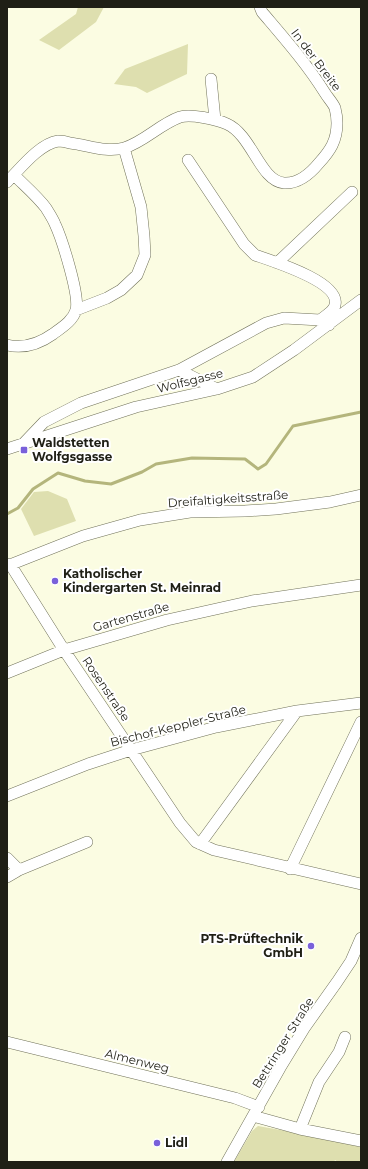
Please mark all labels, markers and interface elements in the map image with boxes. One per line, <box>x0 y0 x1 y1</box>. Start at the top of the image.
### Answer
street label: In der Breite <box>288 26 345 94</box>
street label: Wolfsgasse <box>155 365 224 396</box>
place label: Waldstetten Wolfgsgasse <box>32 435 113 464</box>
marker: Waldstetten Wolfgsgasse <box>19 445 29 455</box>
street label: Dreifaltigkeitsstraße <box>167 487 289 510</box>
place label: Katholischer Kindergarten St. Meinrad <box>63 566 221 595</box>
marker: Katholischer Kindergarten St. Meinrad <box>50 576 60 586</box>
street label: Gartenstraße <box>91 598 171 635</box>
street label: Rosenstraße <box>79 654 134 724</box>
street label: Bischof-Keppler-Straße <box>109 701 247 750</box>
place label: PTS-Prüftechnik GmbH <box>200 931 303 960</box>
marker: PTS-Prüftechnik GmbH <box>306 941 316 951</box>
street label: Bettringer Straße <box>249 995 317 1091</box>
street label: Almenweg <box>103 1045 171 1076</box>
place label: Lidl <box>165 1135 188 1150</box>
marker: Lidl <box>152 1138 162 1148</box>

